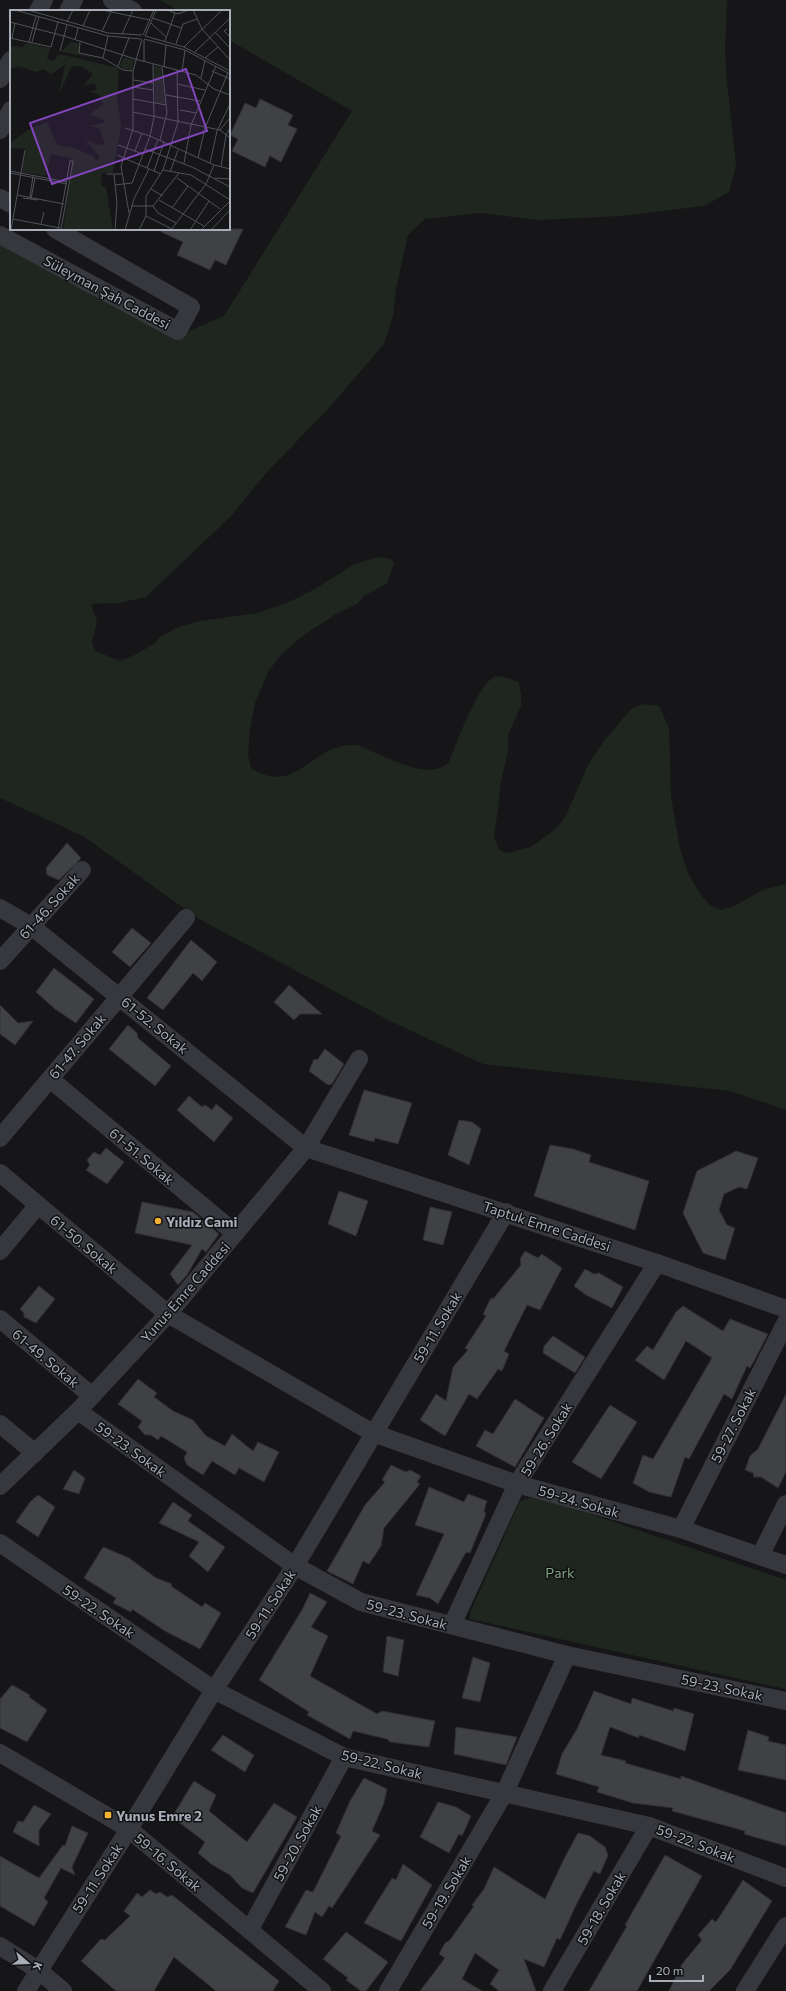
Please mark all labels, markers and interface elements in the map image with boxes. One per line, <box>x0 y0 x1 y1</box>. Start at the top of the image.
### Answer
inset map <box>10 10 230 230</box>
street label: Süleyman Şah Caddesi <box>41 251 173 333</box>
street label: 61-46. Sokak <box>15 869 83 942</box>
street label: 61-52. Sokak <box>118 993 192 1057</box>
street label: 61-47. Sokak <box>45 1010 109 1082</box>
street label: 61-51. Sokak <box>106 1124 178 1188</box>
street label: Taptuk Emre Caddesi <box>481 1197 613 1255</box>
street label: 61-50. Sokak <box>47 1211 121 1277</box>
place label: Yıldız Cami <box>166 1213 237 1230</box>
marker: Yıldız Cami <box>153 1216 163 1226</box>
street label: Yunus Emre Caddesi <box>137 1238 233 1346</box>
street label: 59-11. Sokak <box>409 1288 465 1365</box>
street label: 61-49. Sokak <box>9 1325 83 1391</box>
street label: 59-27. Sokak <box>707 1384 759 1465</box>
street label: 59-26. Sokak <box>517 1399 576 1479</box>
street label: 59-23. Sokak <box>92 1418 170 1481</box>
street label: 59-24. Sokak <box>537 1481 622 1521</box>
park label: Park <box>545 1564 575 1581</box>
street label: 59-11. Sokak <box>241 1566 299 1642</box>
street label: 59-22. Sokak <box>60 1581 139 1641</box>
street label: 59-23. Sokak <box>365 1595 450 1633</box>
street label: 59-23. Sokak <box>680 1670 765 1704</box>
street label: 59-22. Sokak <box>340 1746 425 1782</box>
street label: 59-20. Sokak <box>269 1802 325 1884</box>
place label: Yunus Emre 2 <box>116 1807 202 1824</box>
marker: Yunus Emre 2 <box>103 1810 113 1820</box>
street label: 59-22. Sokak <box>654 1820 738 1866</box>
street label: 59-16. Sokak <box>131 1829 205 1895</box>
street label: 59-11. Sokak <box>68 1840 126 1916</box>
street label: 59-19. Sokak <box>418 1852 475 1931</box>
street label: 59-18. Sokak <box>573 1868 629 1948</box>
north arrow <box>8 1943 48 1983</box>
scale bar <box>650 1957 703 1983</box>
text: K <box>30 1961 45 1972</box>
text: 20 m <box>656 1963 683 1977</box>

